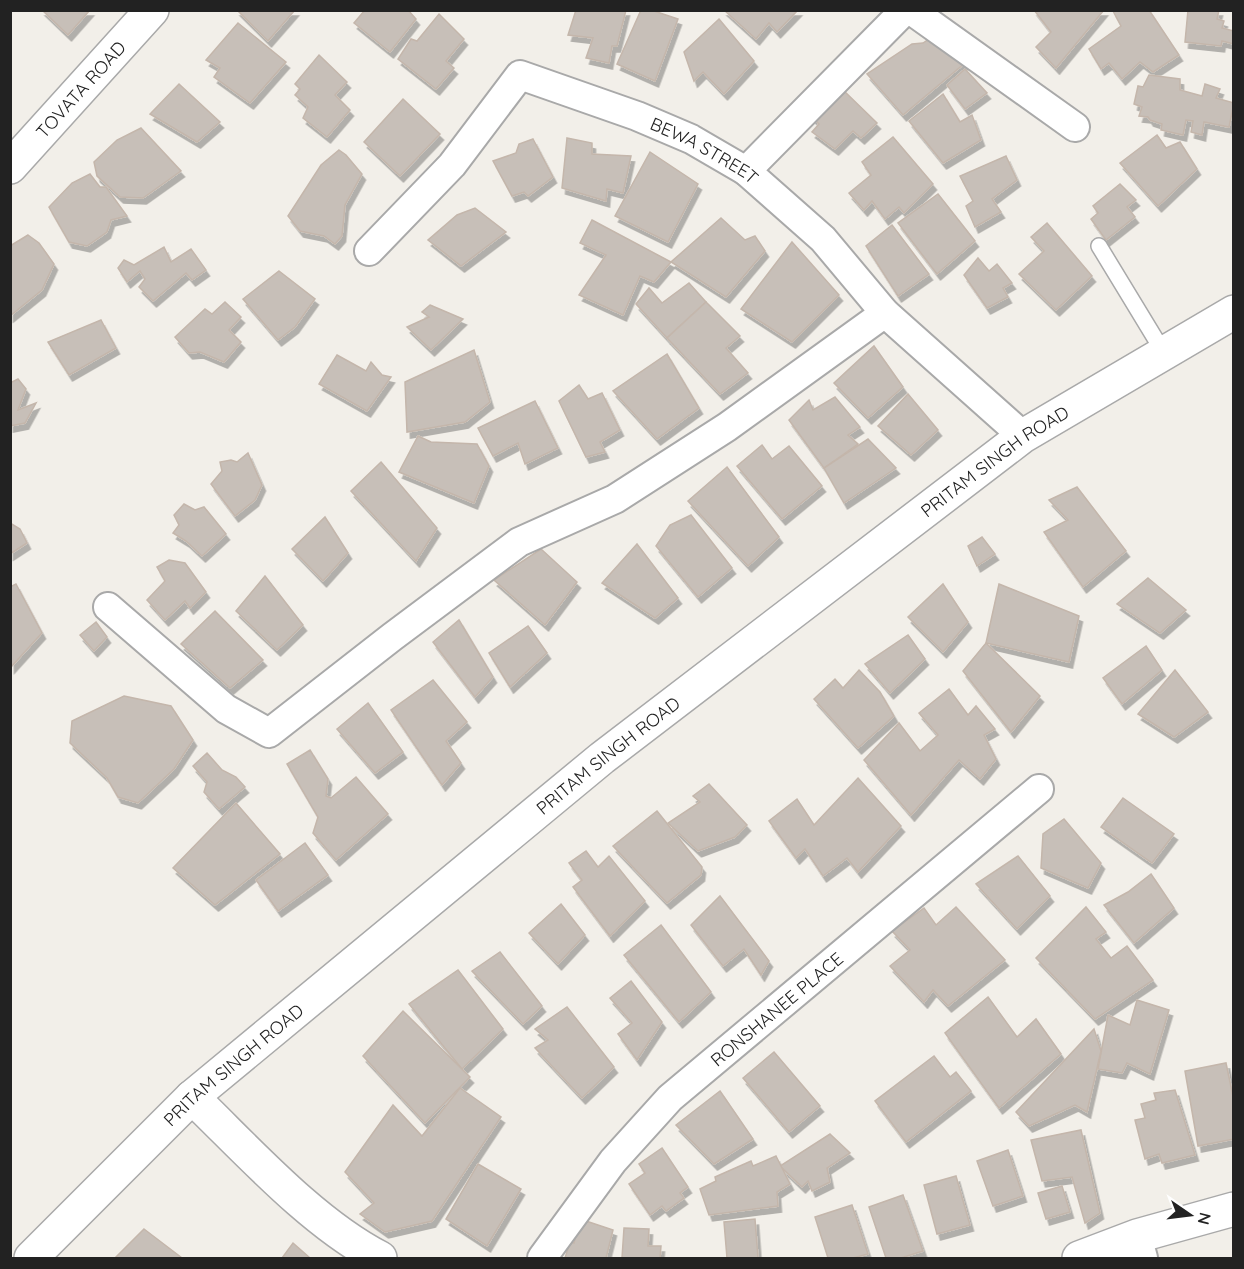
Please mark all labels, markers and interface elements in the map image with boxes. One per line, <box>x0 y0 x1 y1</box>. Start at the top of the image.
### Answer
street label: TOVATA ROAD <box>31 36 130 142</box>
street label: BEWA STREET <box>647 112 764 189</box>
street label: PRITAM SINGH ROAD <box>916 400 1073 522</box>
street label: PRITAM SINGH ROAD <box>531 691 684 819</box>
street label: RONSHANEE PLACE <box>705 947 847 1071</box>
street label: PRITAM SINGH ROAD <box>158 998 308 1131</box>
north arrow <box>1160 1185 1220 1245</box>
text: N <box>1193 1211 1216 1227</box>

